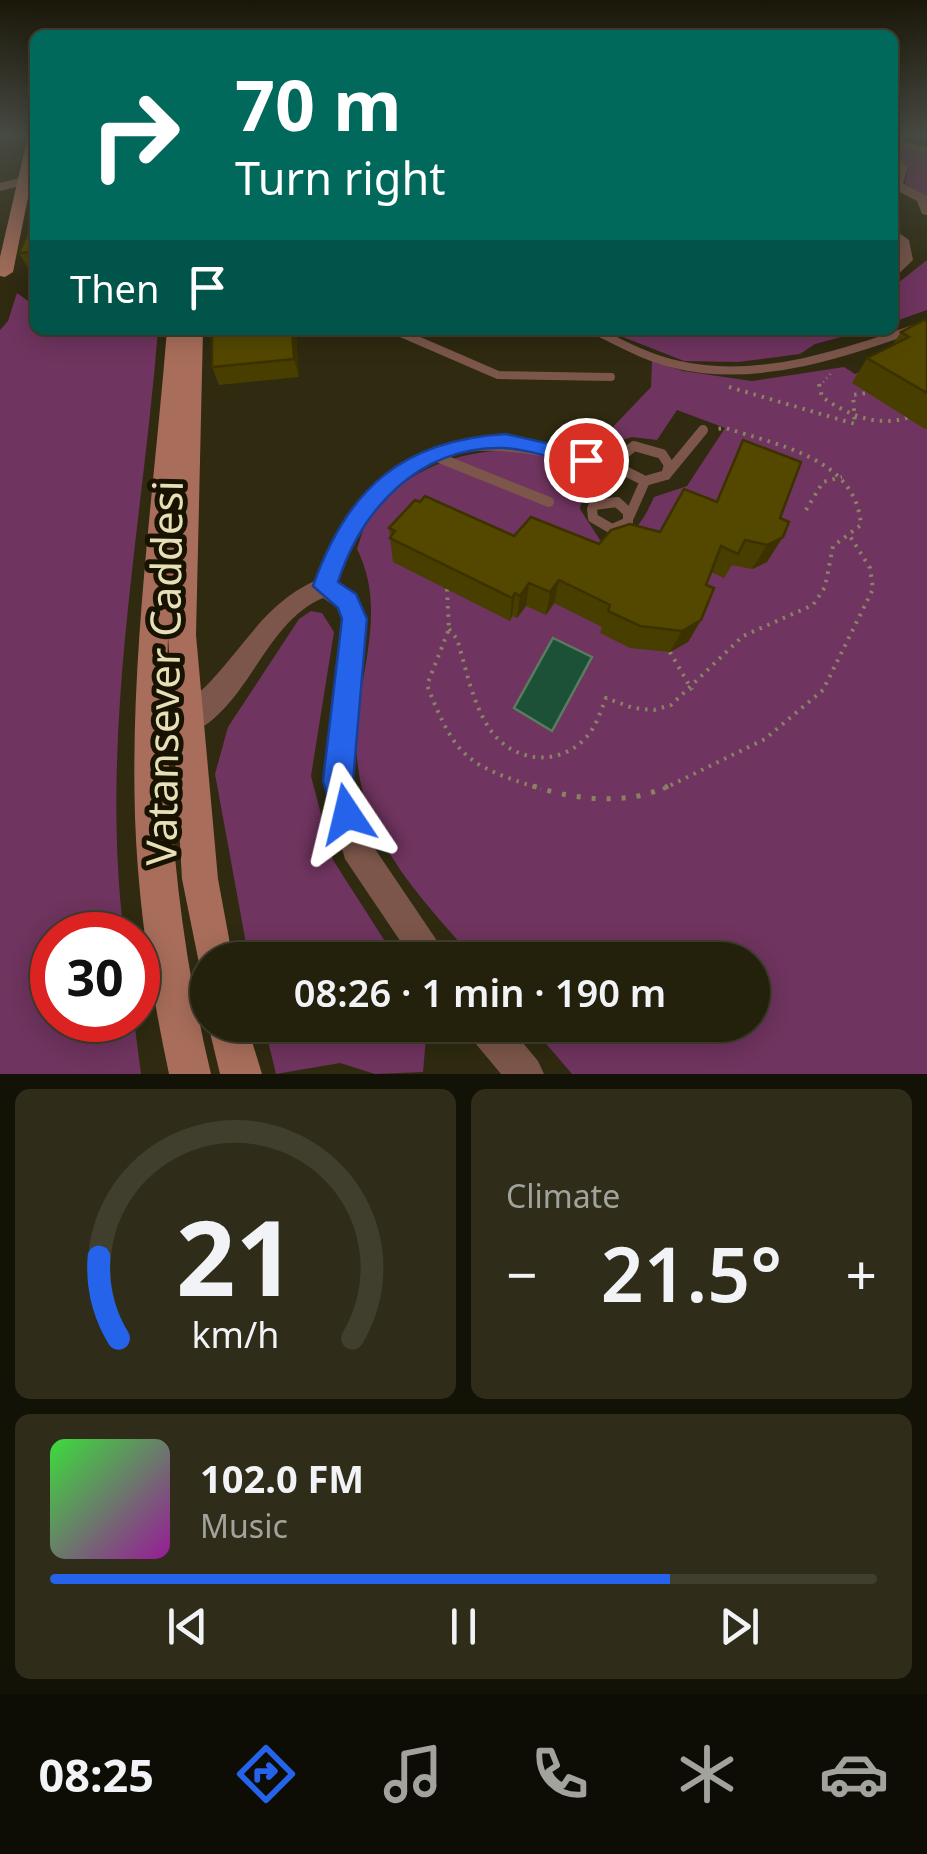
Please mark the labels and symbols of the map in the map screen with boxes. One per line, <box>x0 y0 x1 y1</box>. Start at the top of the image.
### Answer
pin <box>544 418 629 503</box>
street label: Vatansever Caddesi <box>131 480 195 866</box>
position arrow <box>295 762 399 866</box>
speed limit sign: 30 <box>30 912 160 1042</box>

